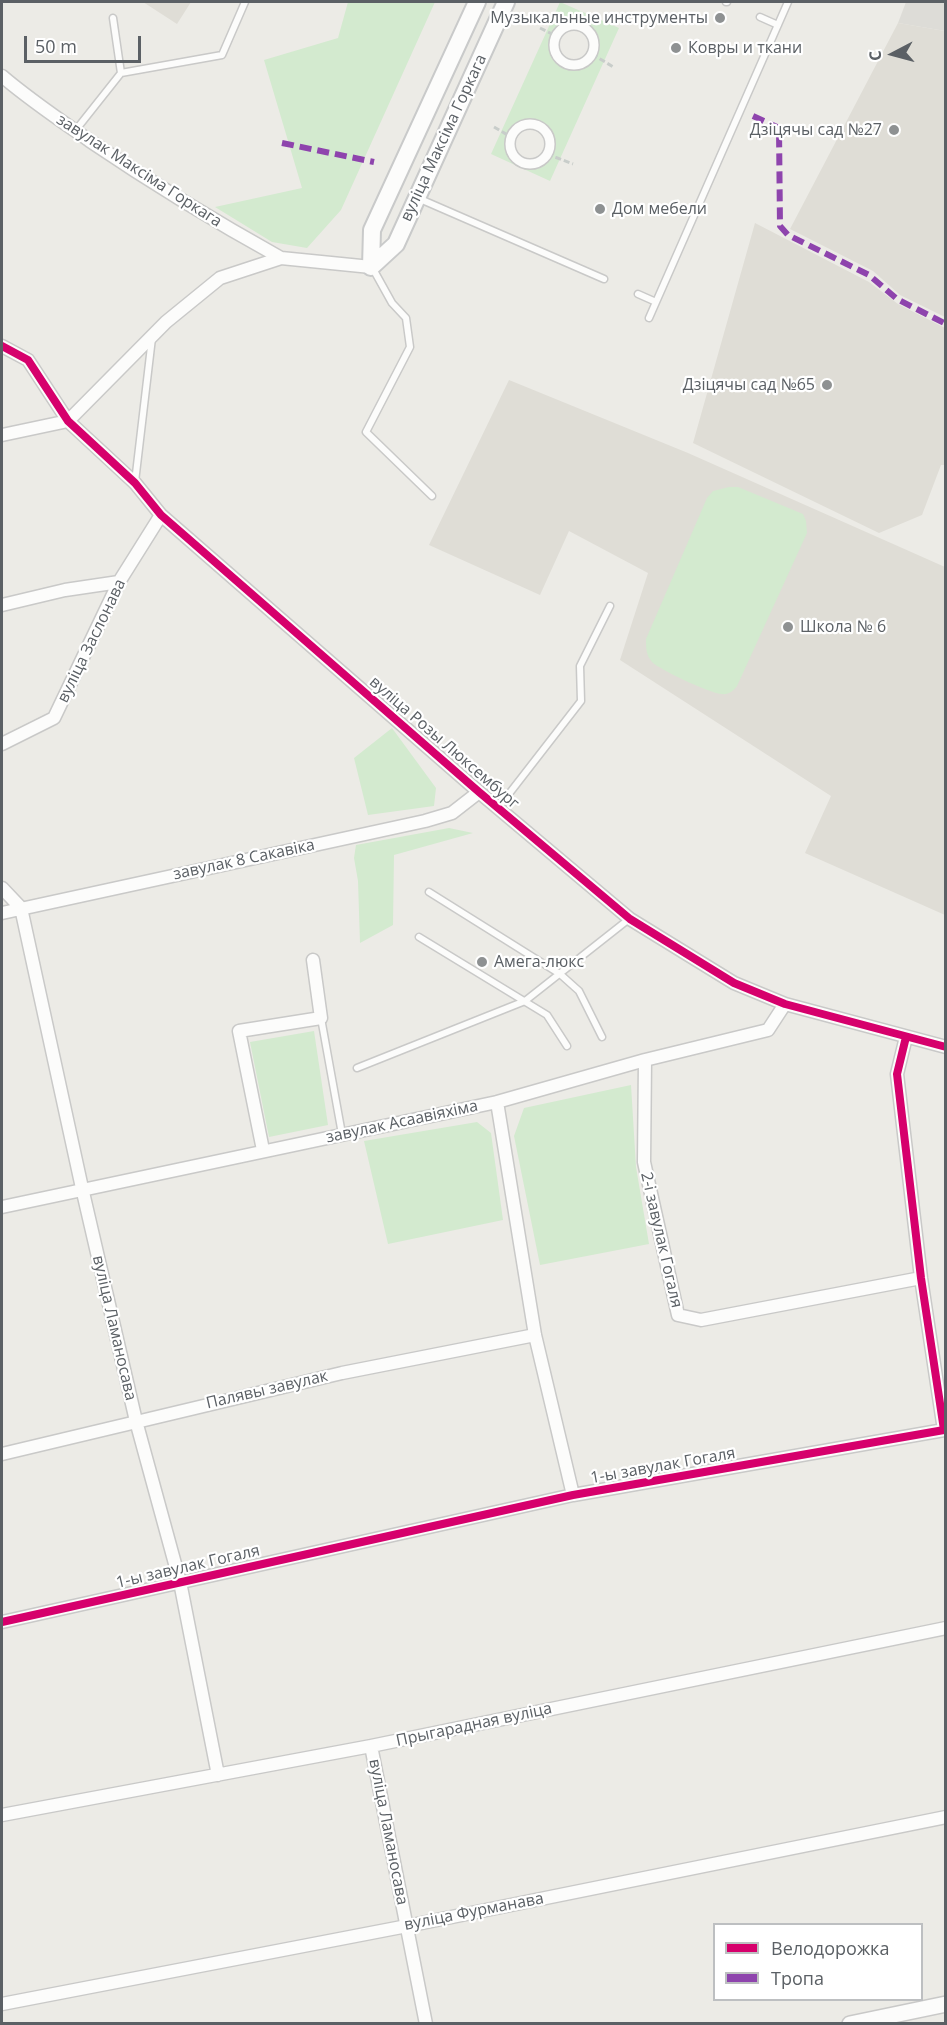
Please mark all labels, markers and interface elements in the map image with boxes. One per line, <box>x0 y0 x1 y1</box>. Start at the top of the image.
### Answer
place label: Музыкальные инструменты <box>490 8 708 28</box>
marker: Музыкальные инструменты <box>713 11 727 25</box>
scale bar <box>27 24 144 62</box>
north arrow <box>863 24 923 84</box>
text: 50 m <box>35 34 77 58</box>
place label: Ковры и ткани <box>688 38 802 58</box>
marker: Ковры и ткани <box>669 41 683 55</box>
text: С <box>864 50 887 62</box>
street label: вуліца Максіма Горкага <box>397 51 491 225</box>
street label: завулак Максіма Горкага <box>53 110 225 232</box>
place label: Дзіцячы сад №27 <box>750 120 882 140</box>
marker: Дзіцячы сад №27 <box>887 123 901 137</box>
place label: Дом мебели <box>612 199 707 219</box>
marker: Дом мебели <box>593 202 607 216</box>
place label: Дзіцячы сад №65 <box>683 375 815 395</box>
marker: Дзіцячы сад №65 <box>820 378 834 392</box>
street label: вуліца Заслонава <box>54 576 130 706</box>
place label: Школа № 6 <box>800 617 886 637</box>
marker: Школа № 6 <box>781 620 795 634</box>
street label: вуліца Розы Люксембург <box>365 673 523 813</box>
street label: завулак 8 Сакавіка <box>172 836 316 884</box>
place label: Амега-люкс <box>494 952 584 972</box>
marker: Амега-люкс <box>475 955 489 969</box>
street label: завулак Асаавіяхіма <box>324 1096 480 1148</box>
street label: 2-і завулак Гогаля <box>636 1170 686 1310</box>
street label: вуліца Ламаносава <box>88 1253 140 1403</box>
street label: Палявы завулак <box>204 1367 330 1413</box>
street label: 1-ы завулак Гогаля <box>589 1444 737 1488</box>
street label: 1-ы завулак Гогаля <box>114 1541 262 1593</box>
street label: Прыгарадная вуліца <box>394 1699 554 1751</box>
street label: вуліца Ламаносава <box>364 1757 412 1907</box>
street label: вуліца Фурманава <box>403 1889 545 1935</box>
legend <box>713 1923 923 2001</box>
text: Велодорожка <box>771 1936 889 1960</box>
text: Тропа <box>771 1966 824 1990</box>

